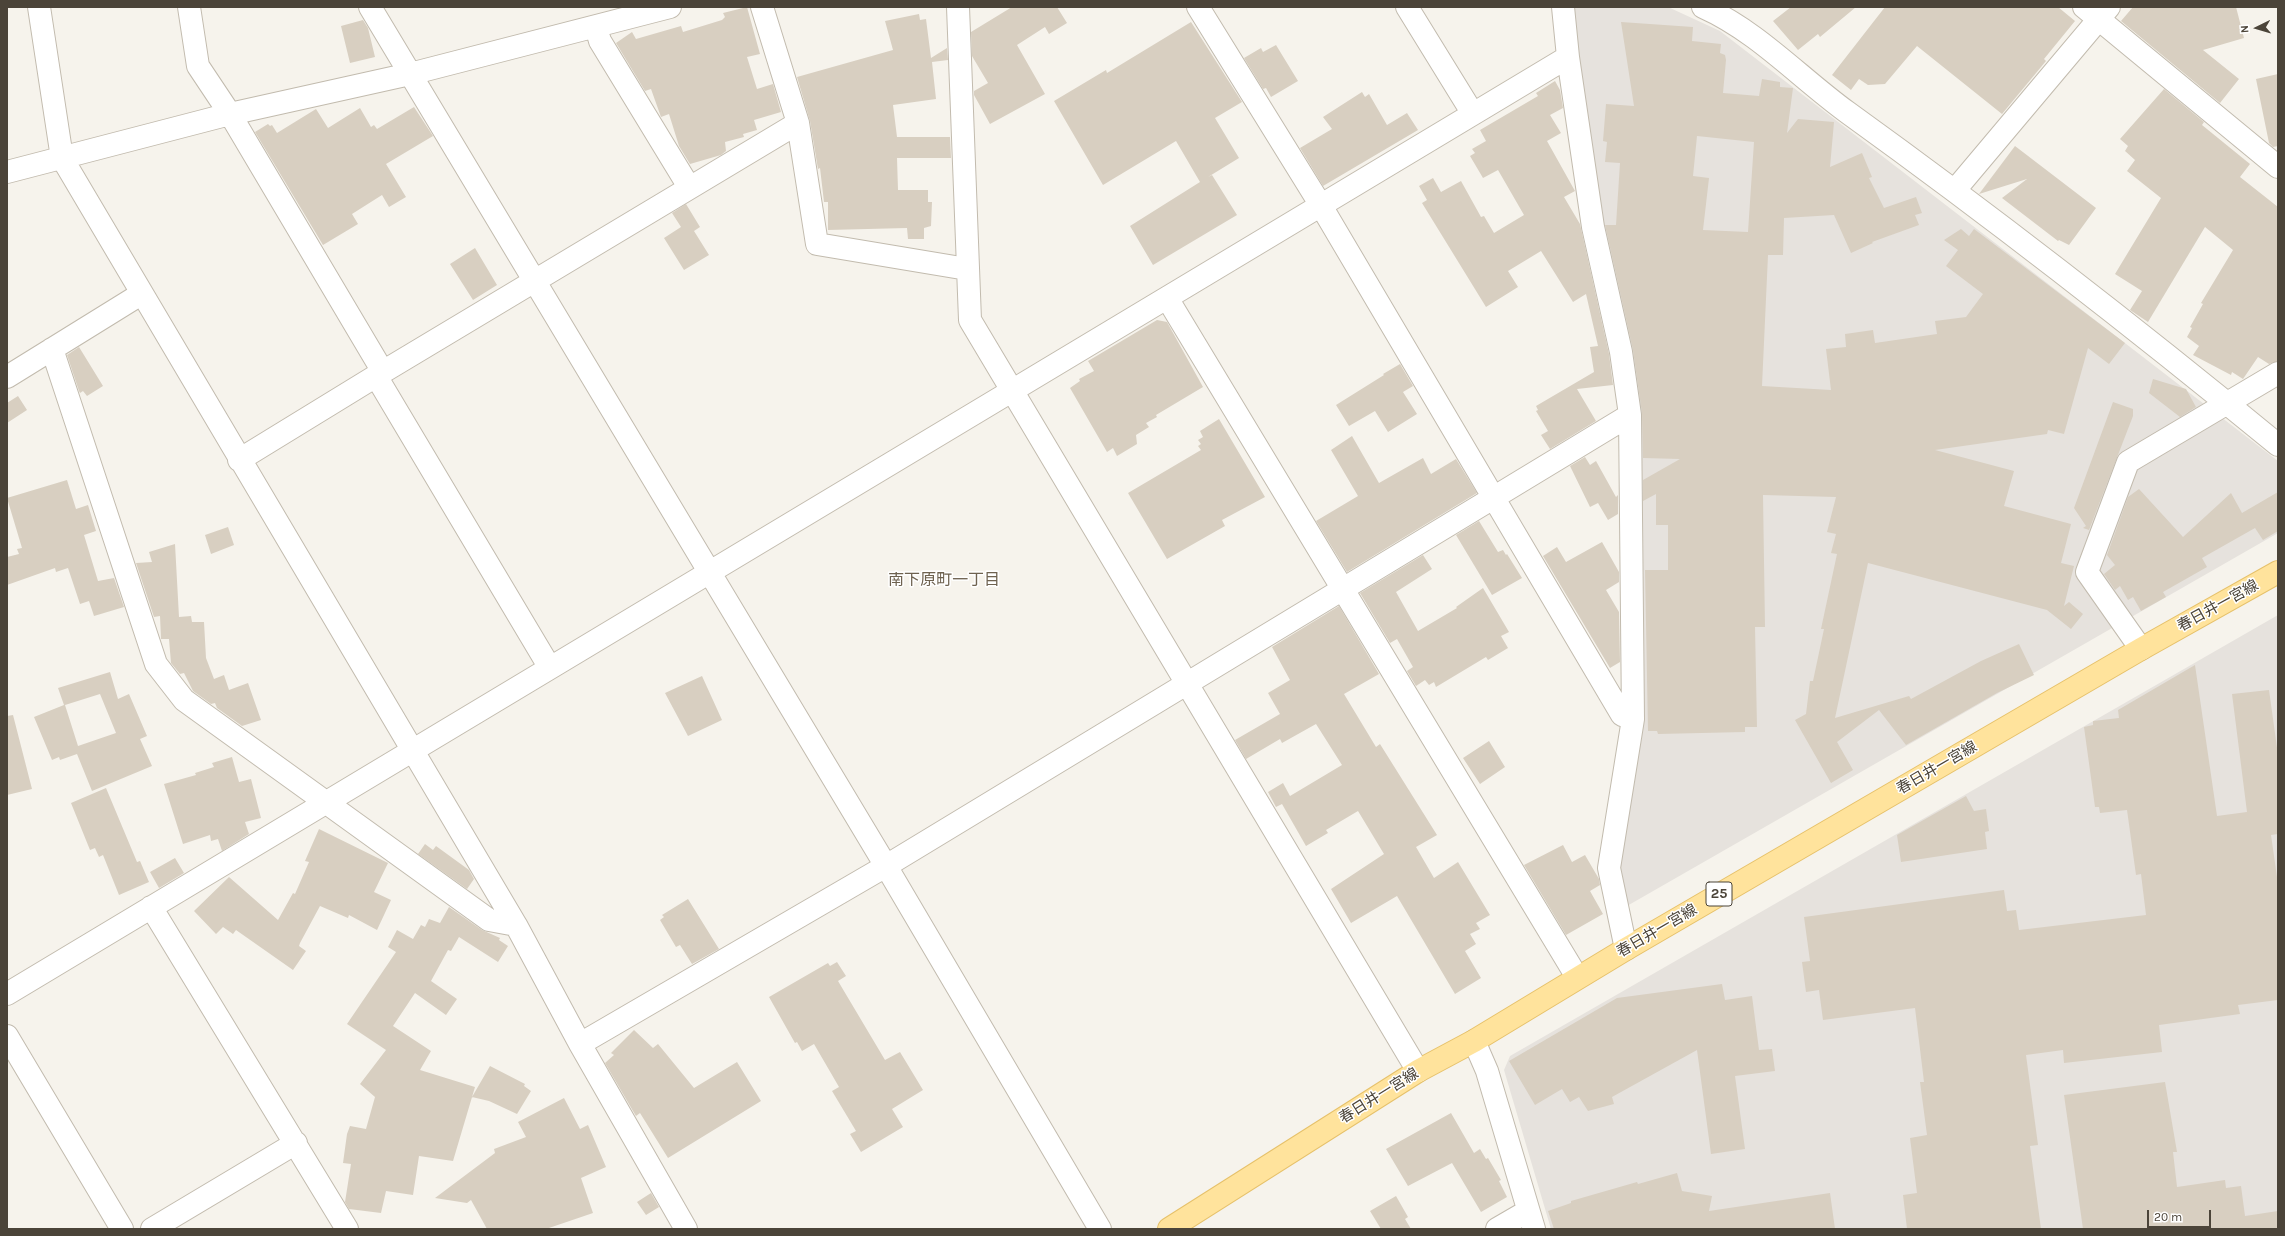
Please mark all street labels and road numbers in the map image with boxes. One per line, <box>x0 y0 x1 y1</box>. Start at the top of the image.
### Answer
street label: 春日井一宮線 <box>2174 576 2262 636</box>
street label: 春日井一宮線 <box>1894 738 1980 798</box>
road number: 25 <box>1706 882 1732 906</box>
street label: 春日井一宮線 <box>1614 901 1700 961</box>
street label: 春日井一宮線 <box>1336 1065 1422 1127</box>

